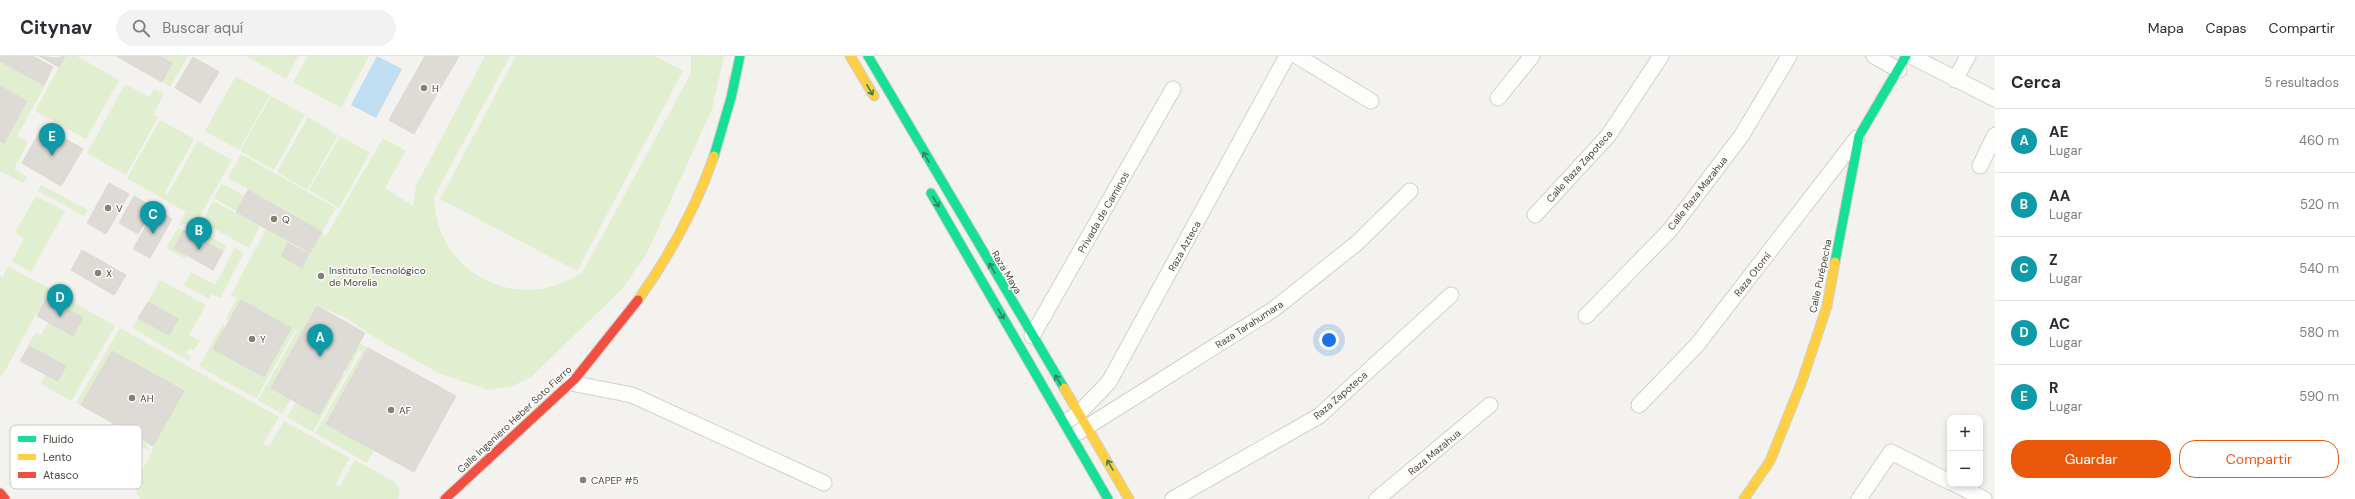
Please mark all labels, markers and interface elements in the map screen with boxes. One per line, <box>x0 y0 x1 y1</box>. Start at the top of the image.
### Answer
search box <box>116 10 396 46</box>
text: Citynav <box>20 15 92 40</box>
icon: search <box>130 17 152 39</box>
text: Buscar aquí <box>162 18 243 38</box>
text: Mapa <box>2148 19 2184 37</box>
text: Capas <box>2206 19 2247 37</box>
text: Compartir <box>2269 19 2335 37</box>
text: Cerca <box>2011 71 2061 93</box>
text: 5 resultados <box>2264 74 2339 91</box>
place label: H <box>432 82 439 95</box>
marker: H <box>419 83 429 93</box>
one-way arrow <box>867 84 875 96</box>
text: AE <box>2049 122 2068 142</box>
pin: E <box>39 123 65 156</box>
street label: Calle Raza Zapoteca <box>1543 128 1615 205</box>
text: A <box>2019 132 2029 149</box>
text: 460 m <box>2299 132 2339 149</box>
text: Lugar <box>2049 142 2082 159</box>
one-way arrow <box>922 151 930 162</box>
street label: Calle Raza Mazahua <box>1665 154 1730 233</box>
street label: Privada de Caminos <box>1075 169 1132 255</box>
text: AA <box>2049 186 2070 206</box>
one-way arrow <box>932 196 940 208</box>
text: B <box>2020 196 2028 213</box>
text: 520 m <box>2300 196 2339 213</box>
pin: C <box>140 201 166 234</box>
place label: V <box>116 202 123 215</box>
marker: V <box>103 203 113 213</box>
text: Lugar <box>2049 206 2082 223</box>
place label: Q <box>282 213 290 226</box>
marker: Q <box>269 214 279 224</box>
pin: B <box>186 217 212 250</box>
street label: Raza Azteca <box>1165 219 1204 274</box>
street label: Calle Purépecha <box>1806 238 1835 314</box>
street label: Raza Maya <box>989 248 1025 296</box>
street label: Raza Otomí <box>1731 249 1774 299</box>
text: Z <box>2049 250 2058 270</box>
text: C <box>2019 260 2029 277</box>
text: 540 m <box>2299 260 2339 277</box>
one-way arrow <box>988 262 996 274</box>
place label: Instituto Tecnológico de Morelia <box>329 264 426 289</box>
place label: X <box>106 267 112 280</box>
marker: X <box>93 268 103 278</box>
text: Lugar <box>2049 270 2082 287</box>
marker: Instituto Tecnológico de Morelia <box>316 271 326 281</box>
pin: D <box>47 284 73 317</box>
street label: Raza Tarahumara <box>1213 298 1286 351</box>
one-way arrow <box>998 308 1006 320</box>
text: AC <box>2049 314 2070 334</box>
pin: A <box>307 324 333 357</box>
text: D <box>2019 324 2029 341</box>
text: 580 m <box>2299 324 2339 341</box>
your location <box>1319 330 1339 350</box>
place label: Y <box>260 333 266 346</box>
marker: Y <box>247 334 257 344</box>
text: Lugar <box>2049 334 2082 351</box>
street label: Calle Ingeniero Heber Soto Fierro <box>454 363 574 476</box>
street label: Raza Zapoteca <box>1311 368 1370 422</box>
one-way arrow <box>1054 374 1062 386</box>
text: R <box>2049 378 2058 398</box>
text: E <box>2020 388 2028 405</box>
text: 590 m <box>2299 388 2339 405</box>
place label: AH <box>140 392 154 405</box>
marker: AH <box>127 393 137 403</box>
text: Lugar <box>2049 398 2082 415</box>
place label: AF <box>399 404 412 417</box>
marker: AF <box>386 405 396 415</box>
map controls <box>1947 415 1983 487</box>
button: + <box>1947 415 1983 451</box>
legend <box>10 425 142 489</box>
street label: Raza Mazahua <box>1405 427 1463 478</box>
text: Fluido <box>43 432 74 446</box>
button: Guardar <box>2011 440 2171 478</box>
button: Compartir <box>2179 440 2339 478</box>
text: Lento <box>43 450 72 464</box>
button: − <box>1947 451 1983 487</box>
one-way arrow <box>1105 459 1113 471</box>
text: Atasco <box>43 468 78 482</box>
place label: CAPEP #5 <box>591 474 639 487</box>
marker: CAPEP #5 <box>578 475 588 485</box>

